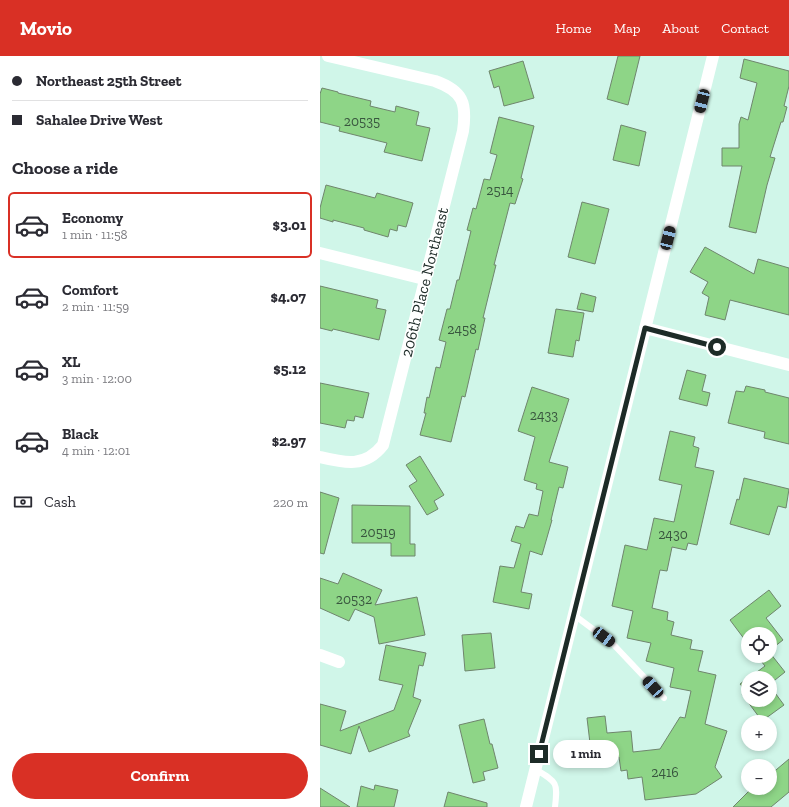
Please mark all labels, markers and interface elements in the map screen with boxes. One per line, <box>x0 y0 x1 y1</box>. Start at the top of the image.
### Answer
text: Movio <box>20 17 72 40</box>
text: Home <box>556 20 592 37</box>
text: Map <box>614 20 640 37</box>
text: About <box>662 20 699 37</box>
text: Contact <box>721 20 769 37</box>
text: Northeast 25th Street <box>36 72 181 90</box>
car <box>693 88 711 114</box>
text: Sahalee Drive West <box>36 111 162 129</box>
house number: 20535 <box>344 113 380 130</box>
text: Choose a ride <box>12 157 118 179</box>
house number: 2514 <box>486 182 514 199</box>
street label: 206th Place Northeast <box>397 205 452 359</box>
icon: car <box>14 207 50 243</box>
text: Economy <box>62 209 123 227</box>
text: $3.01 <box>273 216 306 234</box>
car <box>659 225 677 251</box>
text: 1 min · 11:58 <box>62 227 128 242</box>
icon: car <box>14 279 50 315</box>
text: Comfort <box>62 281 118 299</box>
text: $4.07 <box>271 288 306 306</box>
text: 2 min · 11:59 <box>62 299 129 314</box>
house number: 2458 <box>447 321 477 338</box>
route start <box>708 338 726 356</box>
icon: car <box>14 351 50 387</box>
text: XL <box>62 353 80 371</box>
text: $5.12 <box>273 360 306 378</box>
text: 3 min · 12:00 <box>62 371 132 386</box>
house number: 2433 <box>530 407 558 424</box>
icon: car <box>14 423 50 459</box>
text: Black <box>62 425 99 443</box>
text: $2.97 <box>272 432 306 450</box>
text: 4 min · 12:01 <box>62 443 130 458</box>
icon: cash <box>12 491 34 513</box>
text: Cash <box>44 493 76 511</box>
text: 220 m <box>273 495 308 510</box>
house number: 20519 <box>360 524 396 541</box>
house number: 2430 <box>658 526 688 543</box>
house number: 20532 <box>336 591 372 608</box>
car <box>591 625 617 649</box>
map controls <box>741 627 777 795</box>
button: locate <box>741 627 777 663</box>
button: layers <box>741 671 777 707</box>
car <box>641 674 665 700</box>
button: + <box>741 715 777 751</box>
callout: 1 min <box>553 740 619 768</box>
route end <box>530 745 548 763</box>
text: 1 min <box>571 746 601 761</box>
button: Confirm <box>12 753 308 799</box>
button: − <box>741 759 777 795</box>
house number: 2416 <box>651 764 679 781</box>

